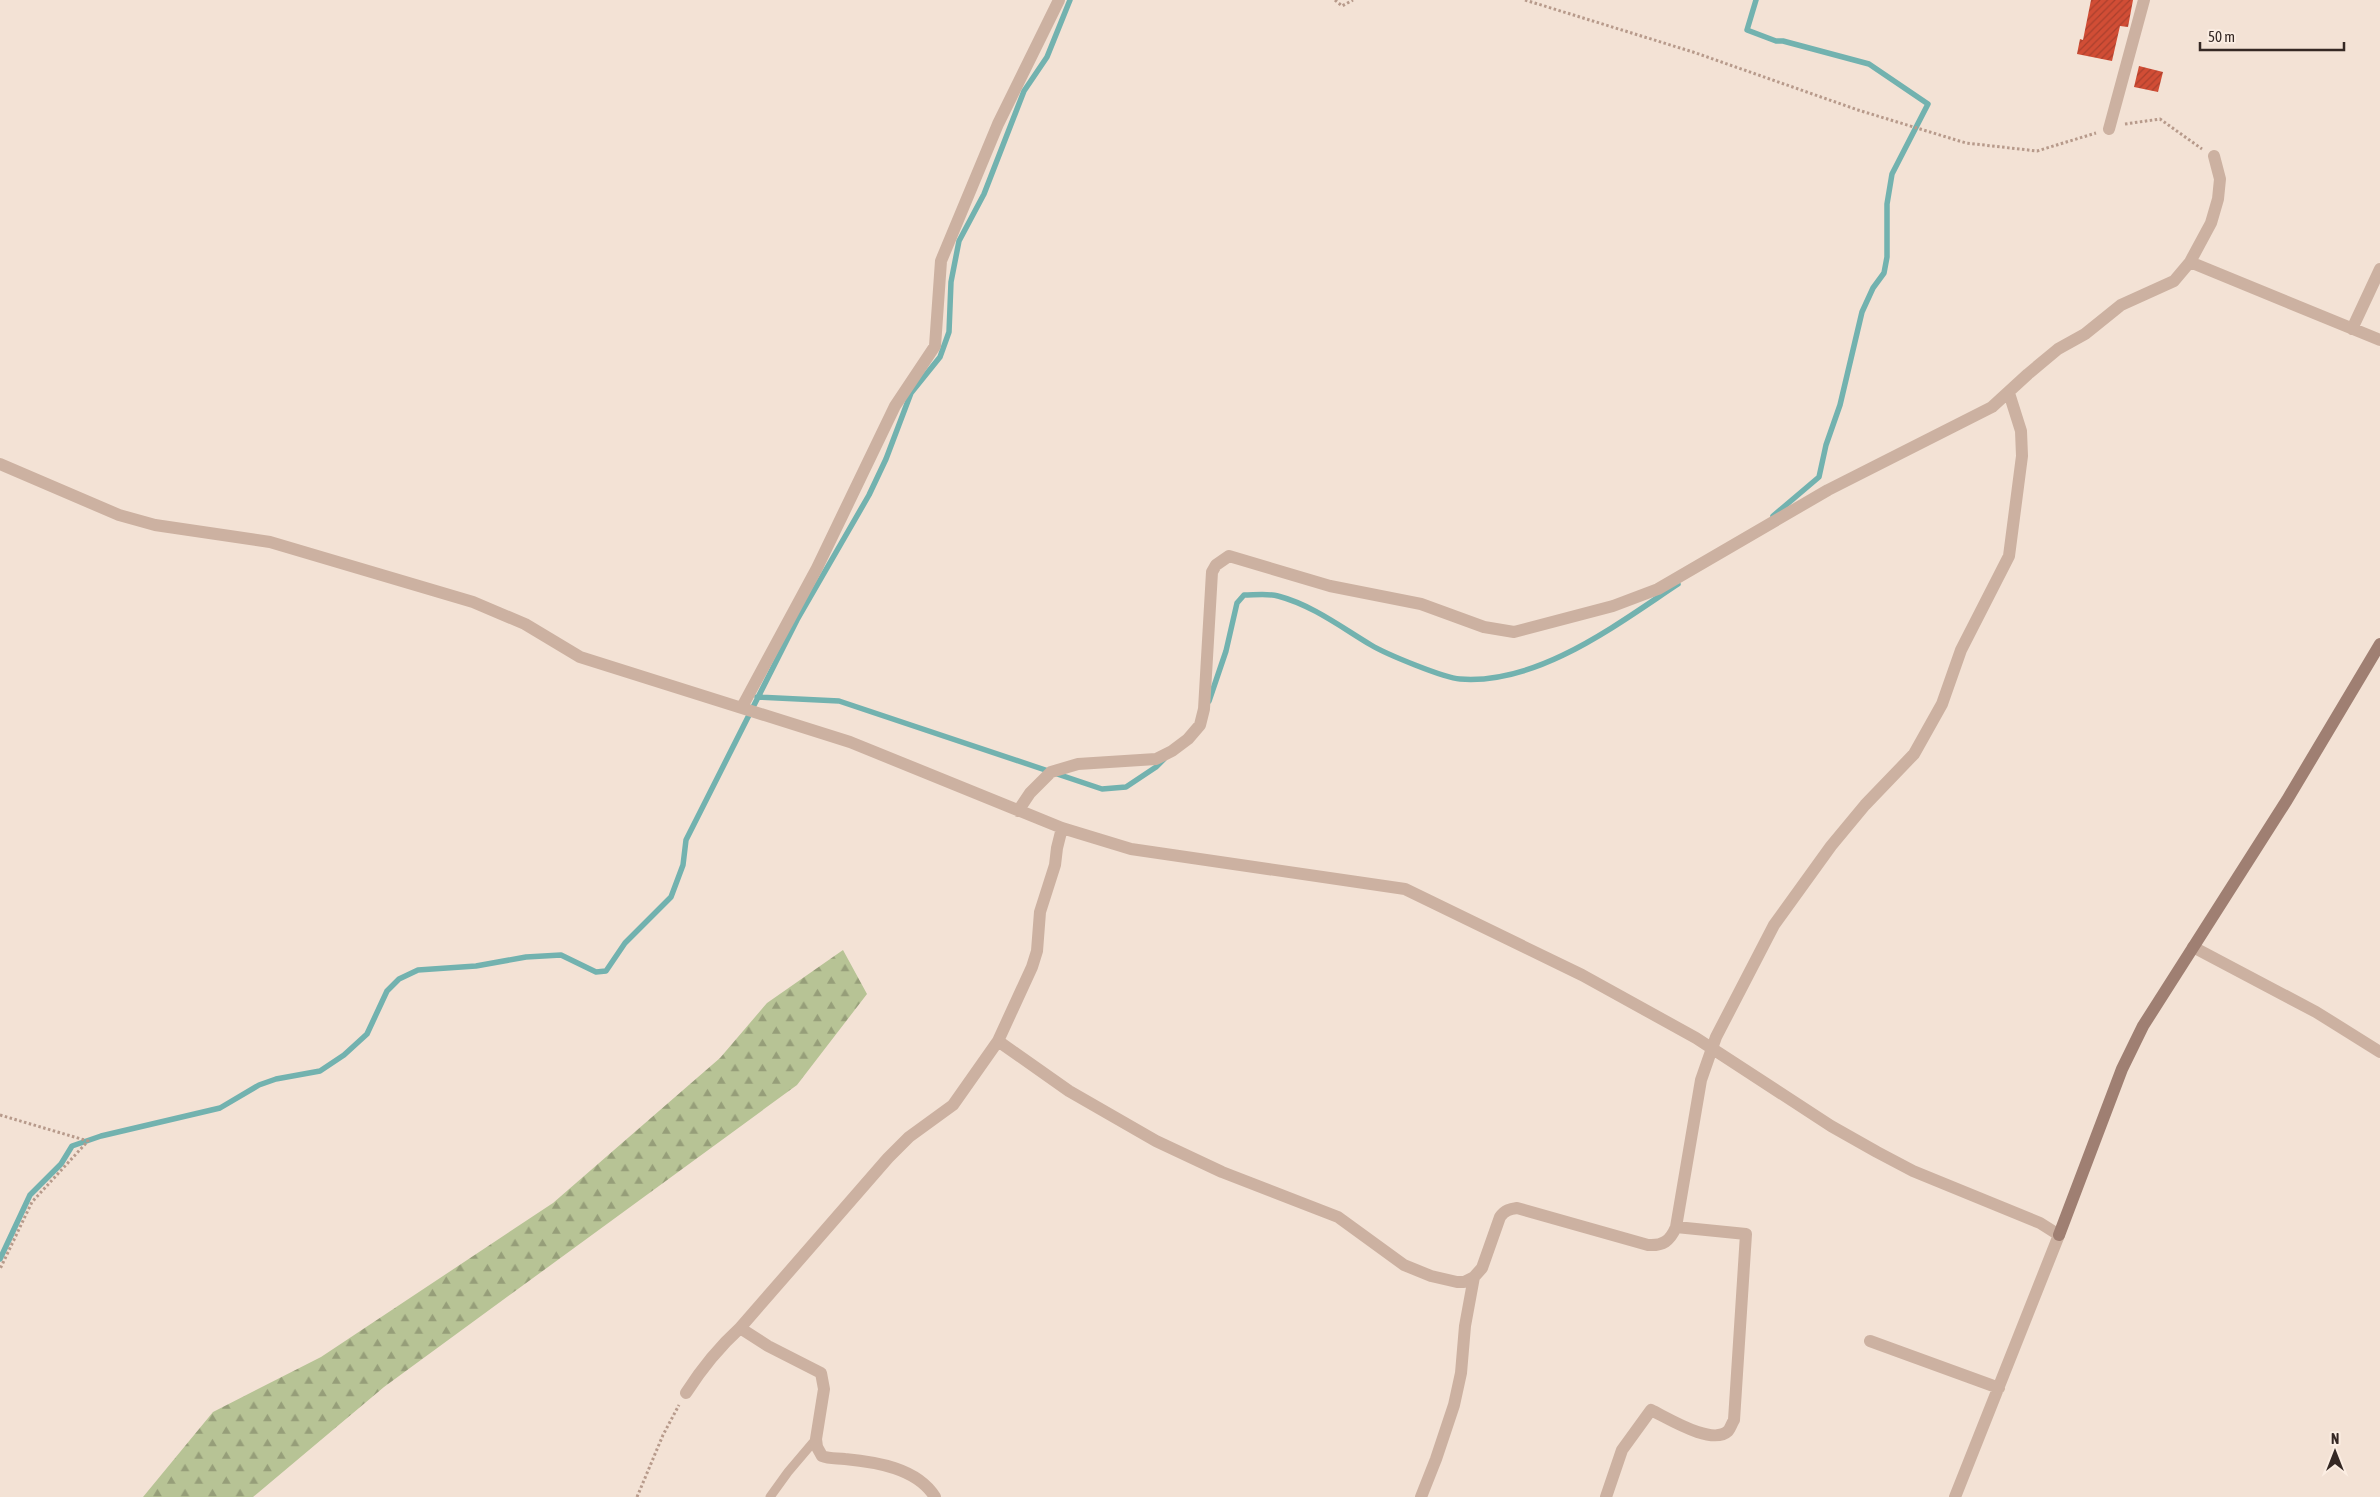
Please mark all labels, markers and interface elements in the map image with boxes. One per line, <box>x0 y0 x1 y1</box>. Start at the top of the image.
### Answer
scale bar <box>2200 20 2344 52</box>
text: 50 m <box>2208 28 2235 45</box>
north arrow <box>2310 1427 2360 1477</box>
text: N <box>2331 1431 2339 1447</box>

